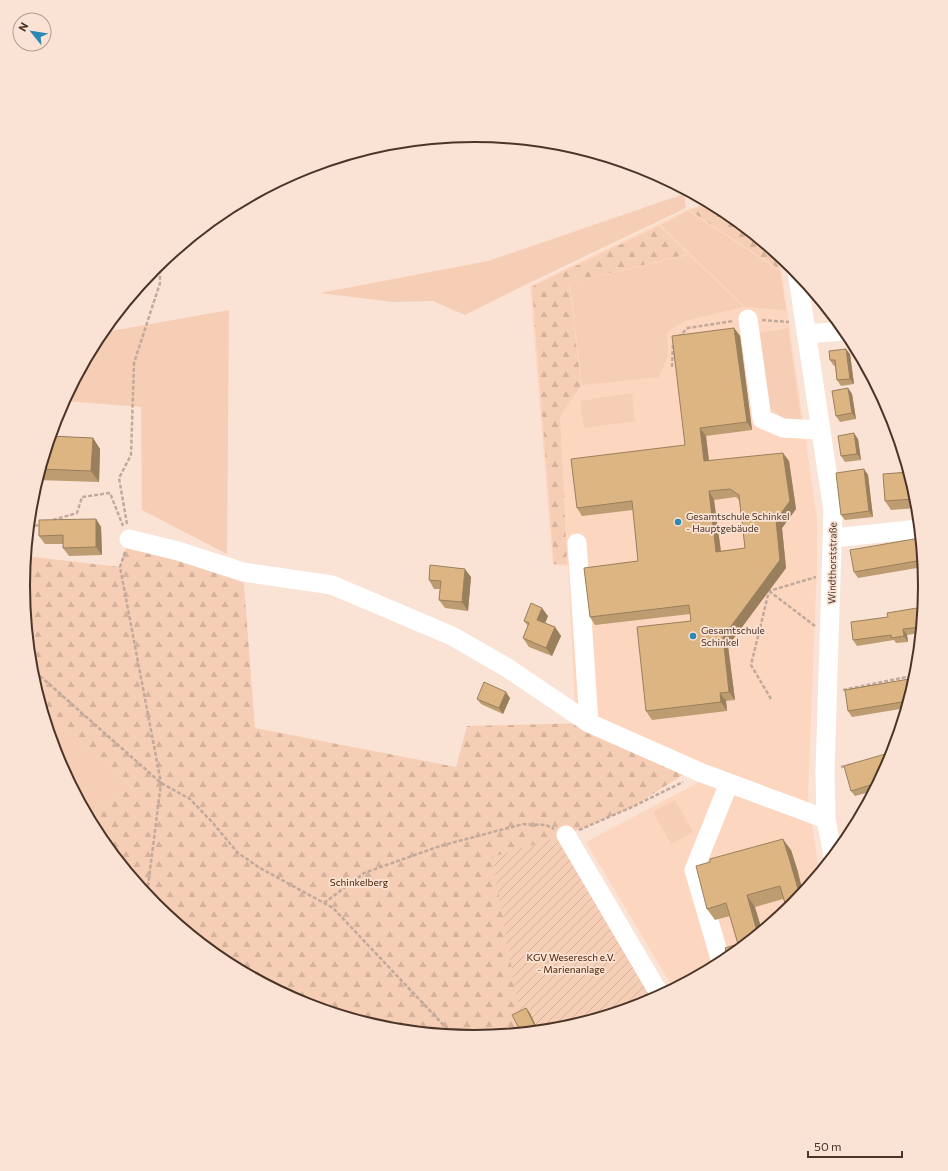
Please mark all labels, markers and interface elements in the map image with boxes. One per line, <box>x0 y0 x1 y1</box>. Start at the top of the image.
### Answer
north arrow <box>12 12 52 52</box>
text: N <box>15 20 31 34</box>
place label: Gesamtschule Schinkel - Hauptgebäude <box>686 510 790 534</box>
marker: Gesamtschule Schinkel - Hauptgebäude <box>673 517 683 527</box>
street label: Windthorststraße <box>825 522 839 604</box>
place label: Gesamtschule Schinkel <box>701 624 765 648</box>
marker: Gesamtschule Schinkel <box>688 631 698 641</box>
park label: Schinkelberg <box>330 876 389 888</box>
park label: KGV Weseresch e.V. - Marienanlage <box>527 951 615 975</box>
scale bar <box>808 1133 902 1159</box>
text: 50 m <box>814 1139 842 1153</box>

